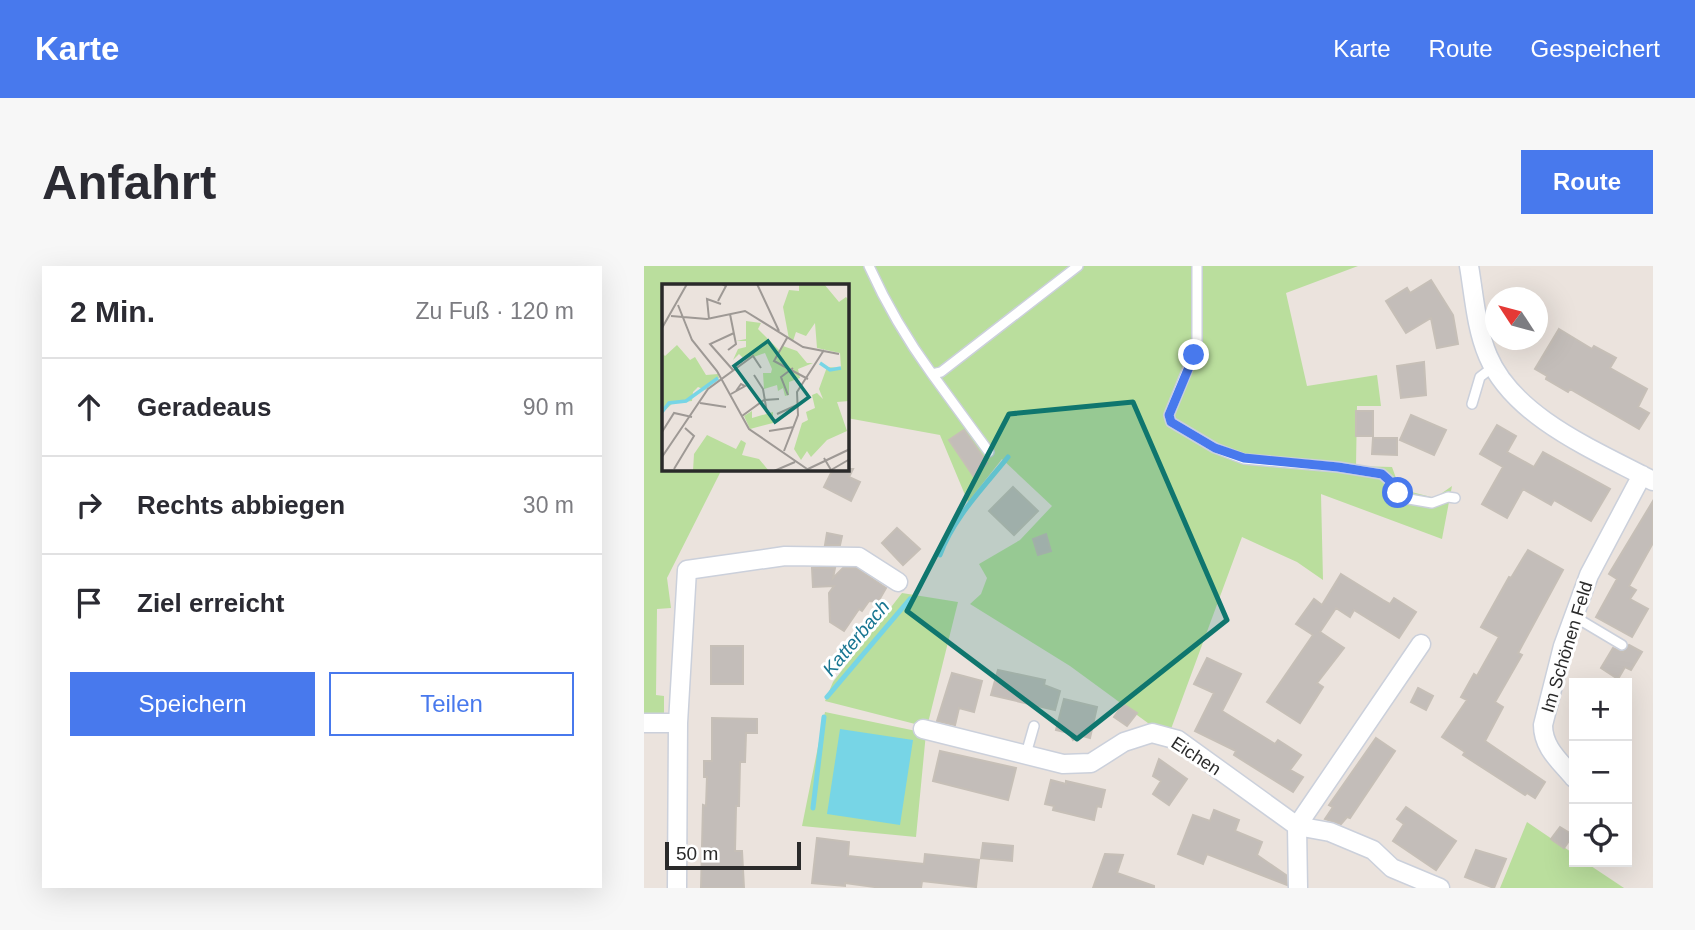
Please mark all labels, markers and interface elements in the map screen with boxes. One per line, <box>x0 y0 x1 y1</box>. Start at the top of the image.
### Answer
text: Karte <box>35 30 119 67</box>
text: Karte <box>1333 35 1391 62</box>
text: Route <box>1429 35 1493 62</box>
text: Gespeichert <box>1531 35 1660 62</box>
button: Route <box>1521 150 1653 214</box>
text: Anfahrt <box>42 155 216 209</box>
inset map <box>662 284 849 471</box>
north arrow <box>1485 287 1548 350</box>
text: 2 Min. <box>70 295 155 328</box>
text: Zu Fuß · 120 m <box>416 298 574 324</box>
route end <box>1178 339 1209 370</box>
icon: ahead <box>70 388 108 426</box>
text: Geradeaus <box>137 392 271 422</box>
text: 90 m <box>523 394 574 420</box>
route start <box>1382 477 1413 508</box>
icon: right <box>70 486 108 524</box>
text: Rechts abbiegen <box>137 490 345 520</box>
text: 30 m <box>523 492 574 518</box>
street label: Im Schönen Feld <box>1538 579 1596 715</box>
icon: arrive <box>70 584 108 622</box>
text: Ziel erreicht <box>137 588 284 618</box>
water label: Katterbach <box>818 596 894 680</box>
button: Speichern <box>70 672 315 736</box>
button: Teilen <box>329 672 574 736</box>
map controls <box>1569 678 1632 867</box>
button: + <box>1569 678 1632 741</box>
street label: Eichen <box>1167 733 1225 779</box>
button: − <box>1569 741 1632 804</box>
button: locate <box>1569 804 1632 867</box>
scale bar <box>665 839 802 871</box>
text: 50 m <box>676 843 718 864</box>

